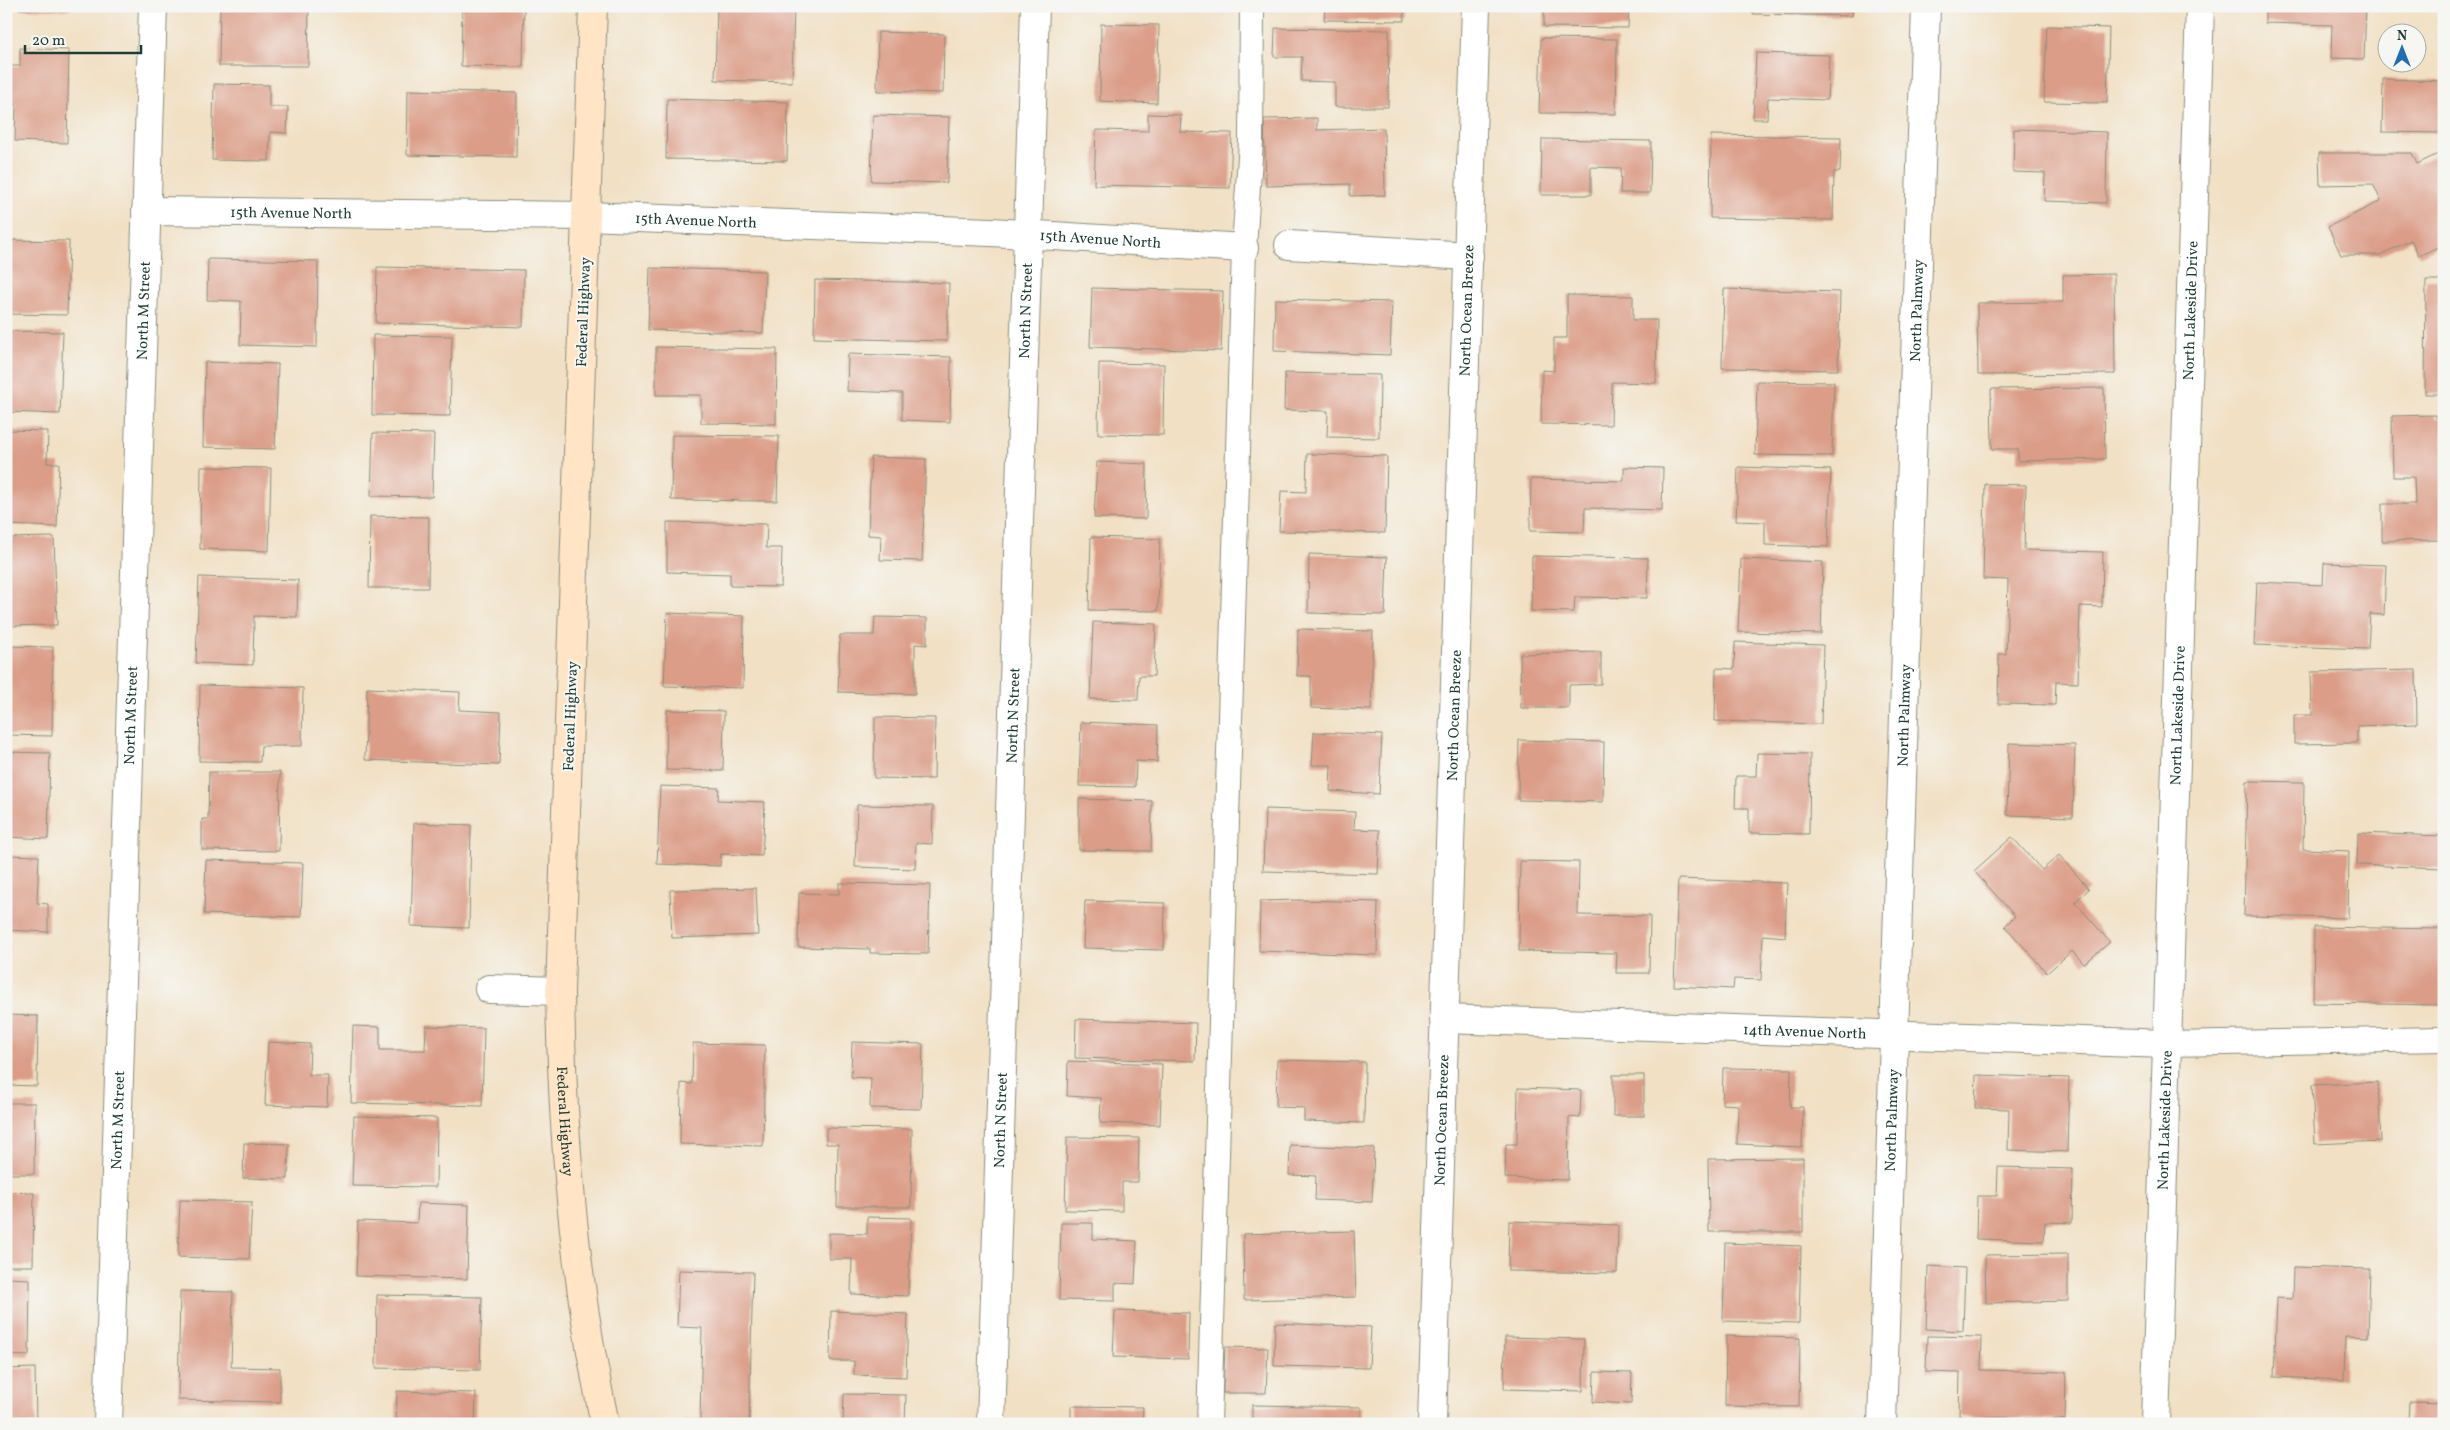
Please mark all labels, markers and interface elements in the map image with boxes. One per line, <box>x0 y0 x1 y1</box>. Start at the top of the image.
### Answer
scale bar <box>25 22 141 54</box>
north arrow <box>2378 22 2428 72</box>
text: N <box>2397 27 2407 46</box>
text: 20 m <box>32 31 65 52</box>
street label: 15th Avenue North <box>230 203 352 225</box>
street label: 15th Avenue North <box>634 209 757 235</box>
street label: 15th Avenue North <box>1039 226 1162 255</box>
street label: North Lakeside Drive <box>2179 240 2205 381</box>
street label: North Ocean Breeze <box>1456 245 1481 377</box>
street label: Federal Highway <box>572 257 597 367</box>
street label: North Palmway <box>1906 259 1930 362</box>
street label: North M Street <box>133 261 157 360</box>
street label: North N Street <box>1015 262 1039 359</box>
street label: North Lakeside Drive <box>2166 645 2192 786</box>
street label: North Ocean Breeze <box>1443 649 1468 781</box>
street label: Federal Highway <box>559 661 584 771</box>
street label: North Palmway <box>1893 664 1918 767</box>
street label: North M Street <box>120 666 144 765</box>
street label: North N Street <box>1003 667 1026 764</box>
street label: 14th Avenue North <box>1742 1020 1867 1046</box>
street label: North Lakeside Drive <box>2153 1050 2179 1190</box>
street label: North Ocean Breeze <box>1430 1054 1455 1186</box>
street label: Federal Highway <box>550 1066 578 1177</box>
street label: North Palmway <box>1881 1068 1905 1172</box>
street label: North M Street <box>107 1070 131 1170</box>
street label: North N Street <box>990 1072 1014 1169</box>

